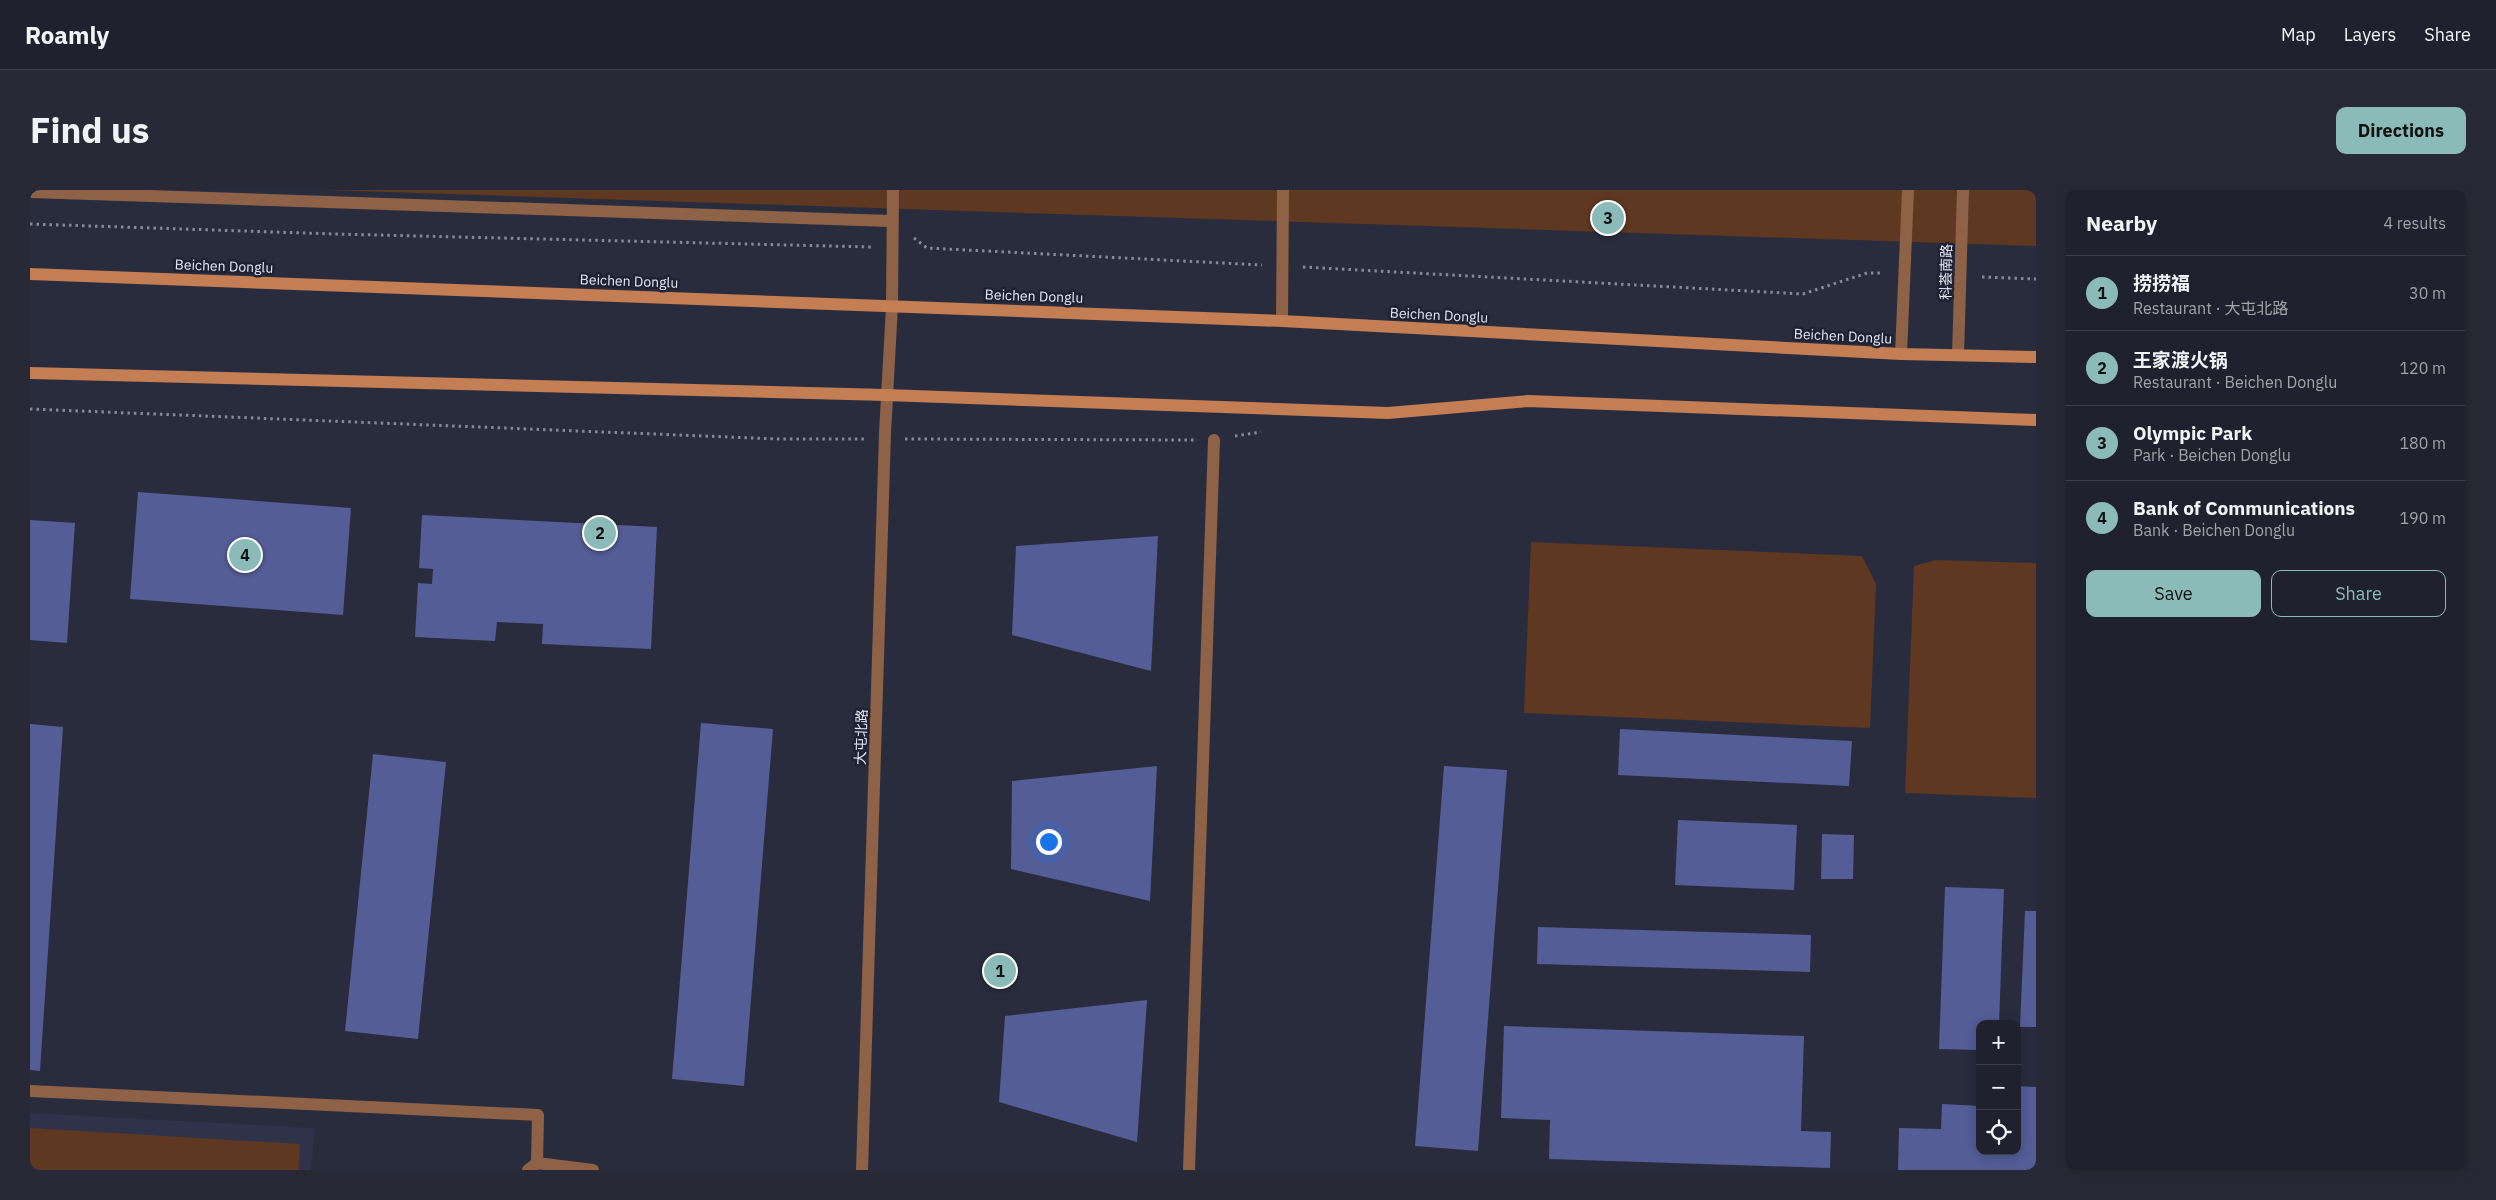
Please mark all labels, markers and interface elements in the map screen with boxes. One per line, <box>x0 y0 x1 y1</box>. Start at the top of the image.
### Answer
text: Roamly <box>25 19 109 51</box>
text: Map <box>2281 23 2316 46</box>
text: Layers <box>2344 23 2396 46</box>
text: Share <box>2424 23 2471 46</box>
text: Find us <box>30 107 149 153</box>
button: Directions <box>2336 107 2466 154</box>
pin: 3 <box>1592 199 1624 237</box>
text: Nearby <box>2086 209 2157 237</box>
text: 4 results <box>2383 213 2446 233</box>
street label: 科荟南路 <box>1937 244 1955 300</box>
street label: Beichen Donglu <box>174 255 274 277</box>
street label: Beichen Donglu <box>579 270 679 292</box>
text: 捞捞福 <box>2133 271 2190 295</box>
text: 1 <box>2097 283 2107 303</box>
text: 30 m <box>2409 283 2446 303</box>
street label: Beichen Donglu <box>984 285 1084 307</box>
text: Restaurant · 大屯北路 <box>2133 298 2289 318</box>
street label: Beichen Donglu <box>1389 303 1489 327</box>
street label: Beichen Donglu <box>1793 324 1893 348</box>
text: 王家渡火锅 <box>2133 348 2228 372</box>
text: 2 <box>2097 358 2107 378</box>
text: 120 m <box>2399 358 2446 378</box>
text: Restaurant · Beichen Donglu <box>2133 372 2337 392</box>
text: Olympic Park <box>2133 421 2252 445</box>
text: 3 <box>2097 433 2107 453</box>
text: 180 m <box>2399 433 2446 453</box>
text: Park · Beichen Donglu <box>2133 445 2291 465</box>
text: Bank of Communications <box>2133 496 2355 520</box>
text: 4 <box>2097 508 2107 528</box>
text: 190 m <box>2399 508 2446 528</box>
pin: 2 <box>584 514 616 552</box>
text: Bank · Beichen Donglu <box>2133 520 2295 540</box>
pin: 4 <box>229 536 261 574</box>
button: Save <box>2086 570 2261 617</box>
button: Share <box>2271 570 2446 617</box>
street label: 大屯北路 <box>851 709 871 765</box>
your location <box>1036 829 1062 855</box>
pin: 1 <box>984 952 1016 990</box>
map controls <box>1976 1020 2021 1155</box>
button: + <box>1976 1020 2021 1065</box>
button: − <box>1976 1065 2021 1110</box>
button: locate <box>1976 1110 2021 1155</box>

